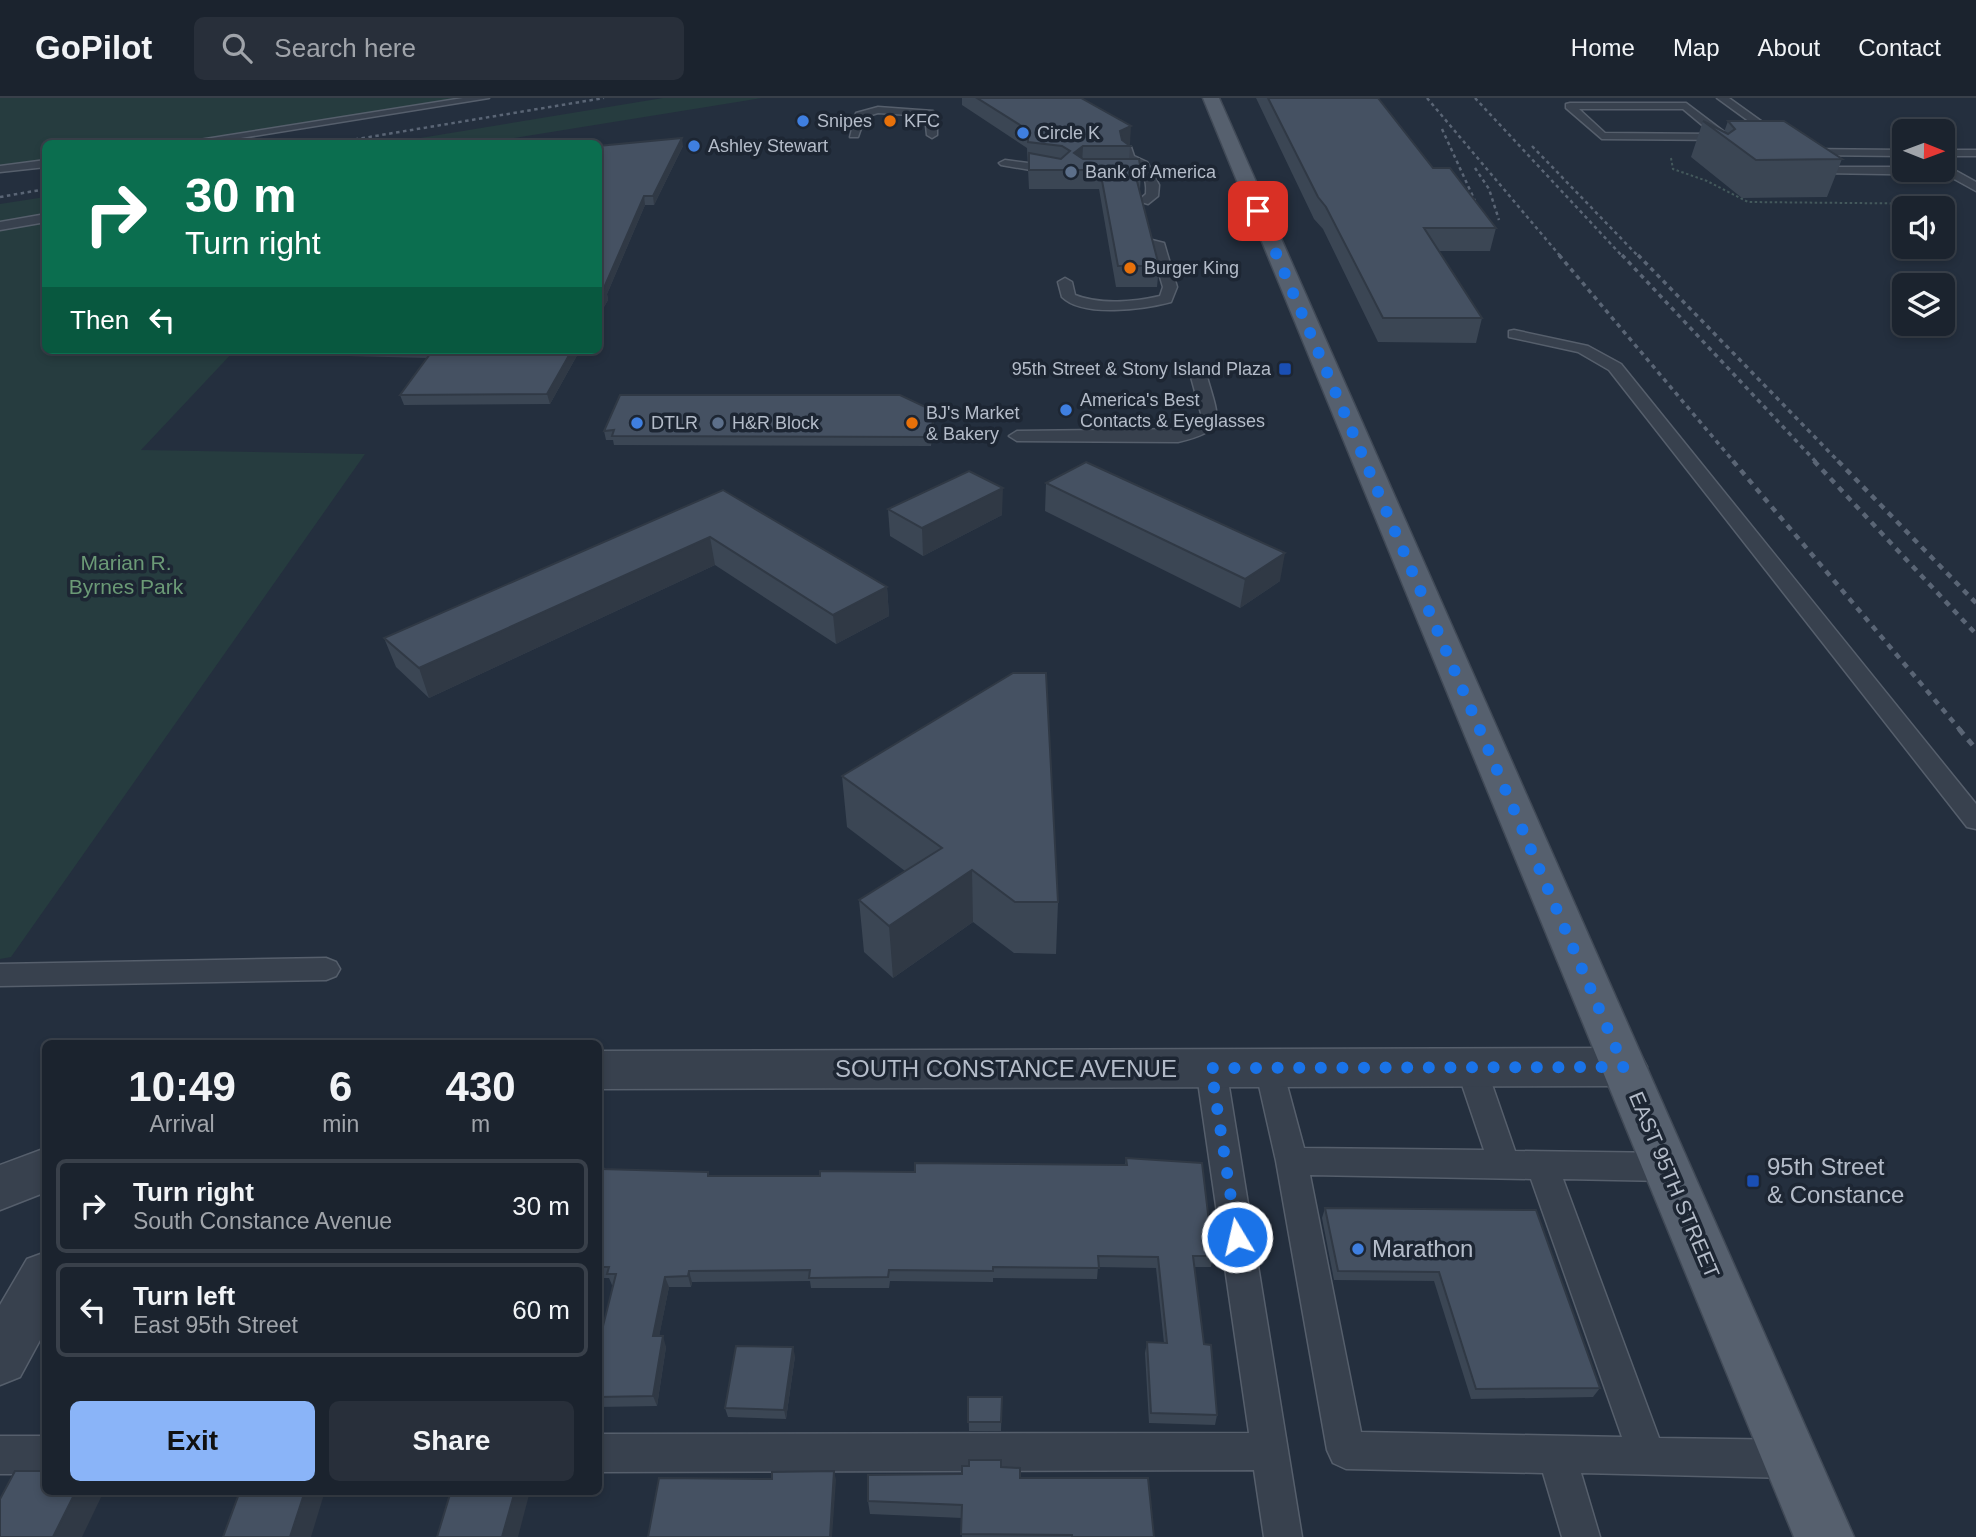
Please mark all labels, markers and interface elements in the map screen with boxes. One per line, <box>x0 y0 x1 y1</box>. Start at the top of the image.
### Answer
search box <box>194 17 684 80</box>
text: GoPilot <box>35 29 152 66</box>
icon: search <box>218 29 256 67</box>
text: Search here <box>274 33 416 63</box>
text: Home <box>1571 34 1635 61</box>
text: Map <box>1673 34 1720 61</box>
text: About <box>1758 34 1820 61</box>
text: Contact <box>1858 34 1941 61</box>
place label: Snipes <box>817 111 872 131</box>
place label: KFC <box>904 111 940 131</box>
marker: Snipes <box>795 113 811 129</box>
marker: KFC <box>882 113 898 129</box>
north arrow <box>1892 119 1955 182</box>
map controls <box>1892 119 1955 336</box>
place label: Circle K <box>1037 123 1100 143</box>
marker: Circle K <box>1015 125 1031 141</box>
place label: Ashley Stewart <box>708 136 828 156</box>
marker: Ashley Stewart <box>686 138 702 154</box>
place label: Bank of America <box>1085 162 1217 182</box>
marker: Bank of America <box>1063 164 1079 180</box>
icon: right <box>70 168 161 259</box>
text: 30 m <box>185 168 297 222</box>
pin <box>1228 181 1288 241</box>
icon: arrive <box>1239 192 1277 230</box>
button: sound <box>1892 196 1955 259</box>
text: Turn right <box>185 225 321 261</box>
place label: Burger King <box>1144 258 1239 278</box>
marker: Burger King <box>1122 260 1138 276</box>
button: layers <box>1892 273 1955 336</box>
icon: left <box>143 301 181 339</box>
text: Then <box>70 305 129 335</box>
place label: 95th Street & Stony Island Plaza <box>1012 359 1272 379</box>
marker: 95th Street & Stony Island Plaza <box>1277 361 1293 377</box>
place label: America's Best Contacts & Eyeglasses <box>1080 390 1265 431</box>
marker: America's Best Contacts & Eyeglasses <box>1058 402 1074 418</box>
place label: BJ's Market & Bakery <box>926 403 1019 444</box>
place label: DTLR <box>651 413 698 433</box>
place label: H&R Block <box>732 413 820 433</box>
marker: DTLR <box>629 415 645 431</box>
marker: H&R Block <box>710 415 726 431</box>
marker: BJ's Market & Bakery <box>904 415 920 431</box>
park label: Marian R. Byrnes Park <box>69 551 184 598</box>
street label: SOUTH CONSTANCE AVENUE <box>835 1055 1177 1082</box>
text: 10:49 <box>128 1063 236 1110</box>
text: 6 <box>329 1063 352 1110</box>
text: 430 <box>446 1063 516 1110</box>
street label: EAST 95TH STREET <box>1625 1088 1724 1282</box>
text: Arrival <box>149 1111 215 1137</box>
text: min <box>322 1111 359 1137</box>
text: m <box>471 1111 490 1137</box>
place label: 95th Street & Constance <box>1767 1153 1904 1208</box>
marker: 95th Street & Constance <box>1745 1173 1761 1189</box>
text: Turn right <box>133 1177 254 1207</box>
icon: right <box>74 1187 112 1225</box>
text: 30 m <box>512 1191 570 1221</box>
position arrow <box>1200 1200 1274 1274</box>
text: South Constance Avenue <box>133 1208 392 1234</box>
place label: Marathon <box>1372 1235 1473 1262</box>
marker: Marathon <box>1350 1241 1366 1257</box>
text: Turn left <box>133 1281 235 1311</box>
icon: left <box>74 1291 112 1329</box>
text: 60 m <box>512 1295 570 1325</box>
text: East 95th Street <box>133 1312 298 1338</box>
button: Exit <box>70 1401 315 1481</box>
button: Share <box>329 1401 574 1481</box>

